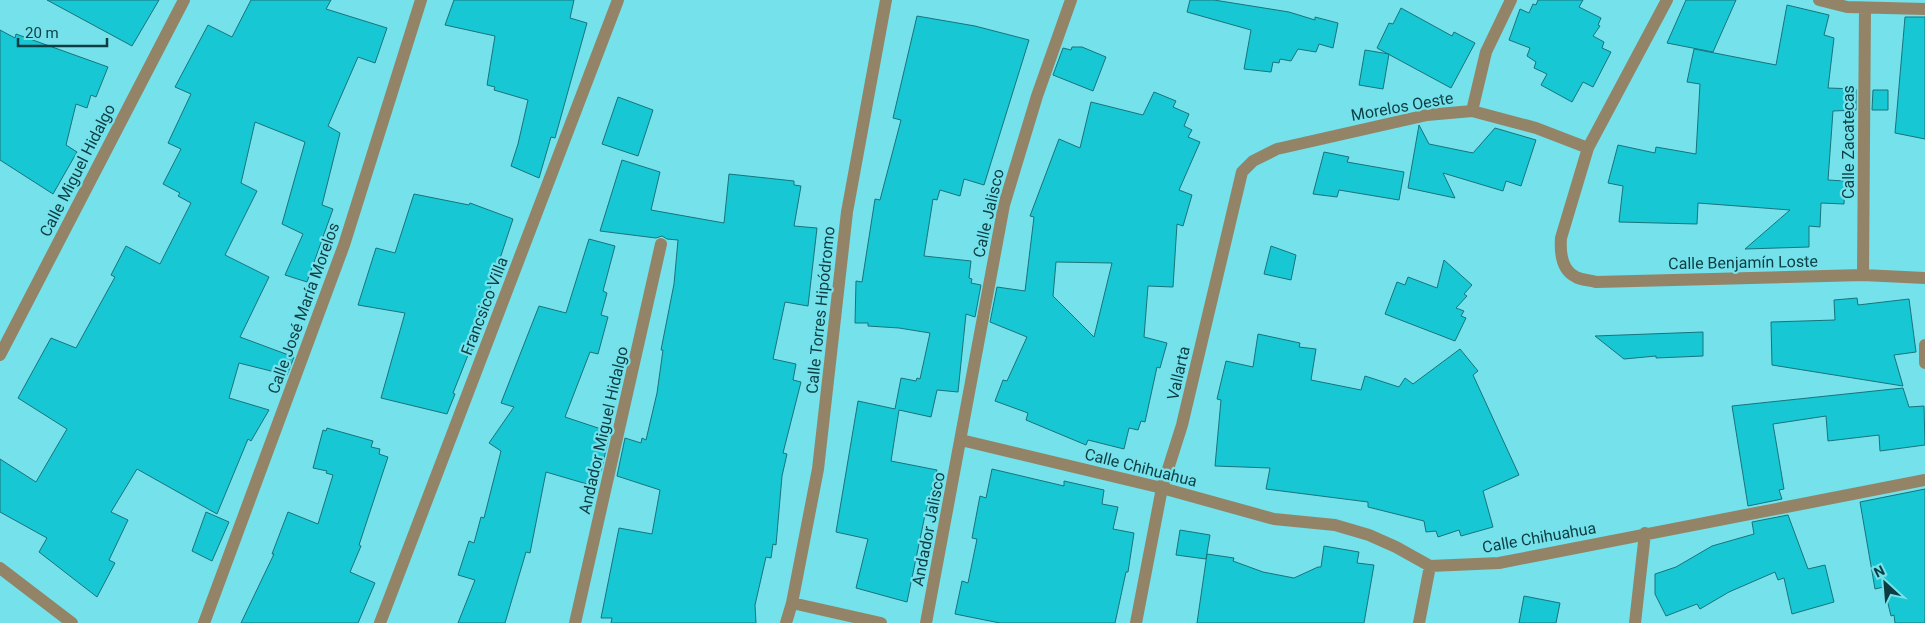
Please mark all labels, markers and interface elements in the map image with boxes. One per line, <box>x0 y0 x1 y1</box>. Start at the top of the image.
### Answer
scale bar <box>18 15 106 47</box>
text: 20 m <box>25 24 59 42</box>
street label: Calle Zacatecas <box>1839 85 1858 199</box>
street label: Morelos Oeste <box>1349 88 1455 125</box>
street label: Calle Miguel Hidalgo <box>36 101 119 240</box>
street label: Calle Jalisco <box>969 167 1008 259</box>
street label: Calle José María Morelos <box>264 220 343 396</box>
street label: Calle Torres Hipódromo <box>802 225 839 395</box>
street label: Calle Benjamín Loste <box>1668 252 1818 273</box>
street label: Francsico Villa <box>457 254 512 358</box>
street label: Andador Miguel Hidalgo <box>575 344 632 516</box>
street label: Vallarta <box>1163 344 1194 402</box>
street label: Calle Chihuahua <box>1083 444 1199 491</box>
street label: Andador Jalisco <box>908 471 949 588</box>
street label: Calle Chihuahua <box>1481 518 1597 557</box>
north arrow <box>1860 558 1910 608</box>
text: N <box>1871 562 1887 581</box>

